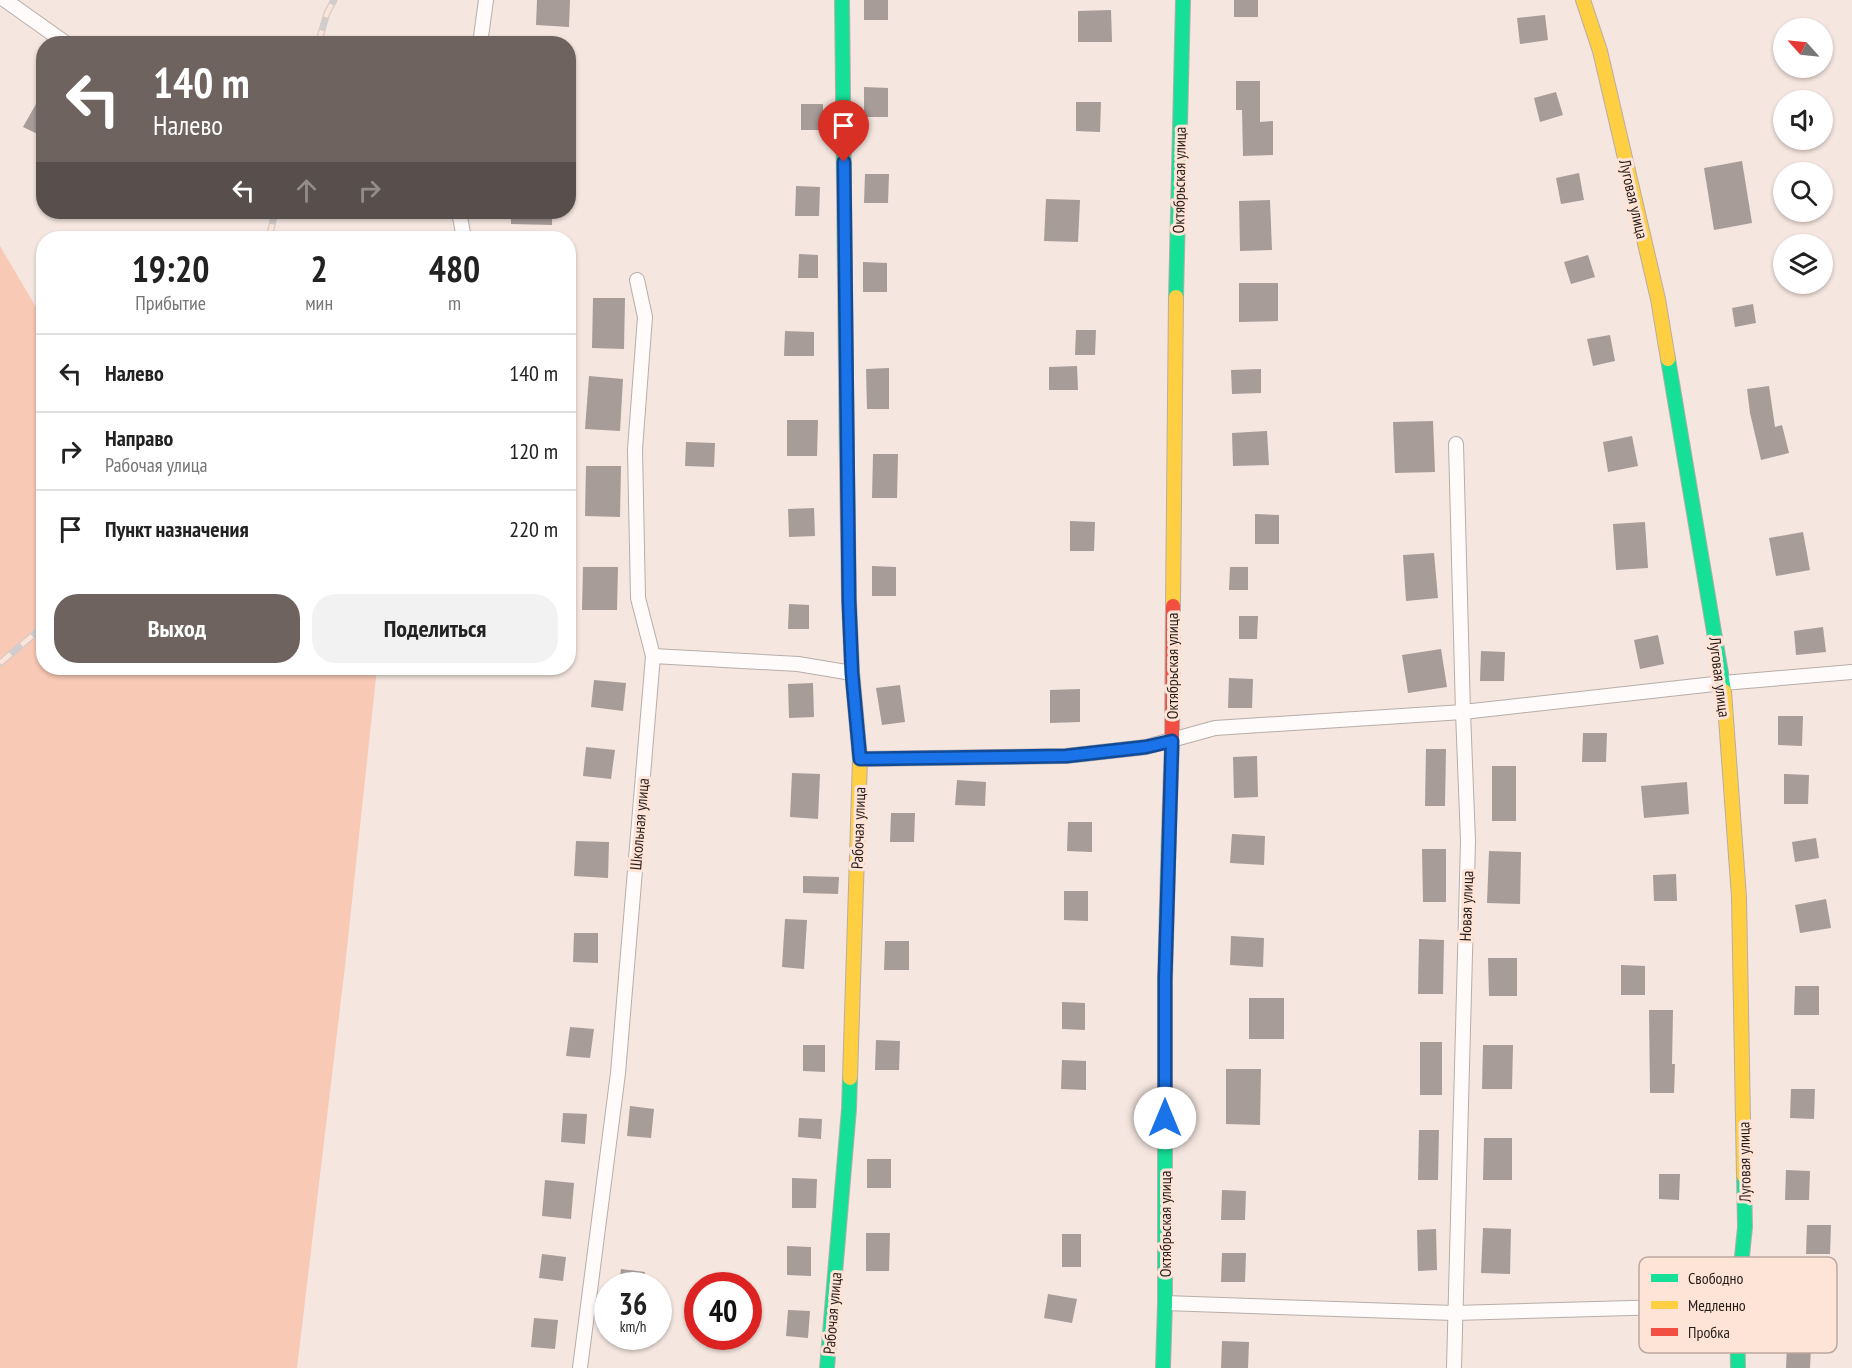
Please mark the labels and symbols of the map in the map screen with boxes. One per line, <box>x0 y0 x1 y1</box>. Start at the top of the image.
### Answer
north arrow <box>1773 18 1833 78</box>
pin <box>818 100 869 162</box>
street label: Октябрьская улица <box>1168 126 1190 234</box>
street label: Луговая улица <box>1615 156 1653 241</box>
street label: Октябрьская улица <box>1162 613 1182 719</box>
street label: Луговая улица <box>1705 635 1735 718</box>
street label: Школьная улица <box>625 777 653 871</box>
street label: Рабочая улица <box>847 787 869 869</box>
street label: Новая улица <box>1455 870 1477 942</box>
position arrow <box>1133 1086 1197 1150</box>
street label: Луговая улица <box>1733 1121 1755 1204</box>
street label: Октябрьская улица <box>1155 1171 1175 1277</box>
legend <box>1639 1257 1837 1353</box>
text: Свободно <box>1688 1268 1743 1288</box>
street label: Рабочая улица <box>818 1271 846 1355</box>
speed limit sign: 40 <box>684 1272 762 1350</box>
text: Медленно <box>1688 1295 1746 1315</box>
text: Пробка <box>1688 1322 1730 1342</box>

